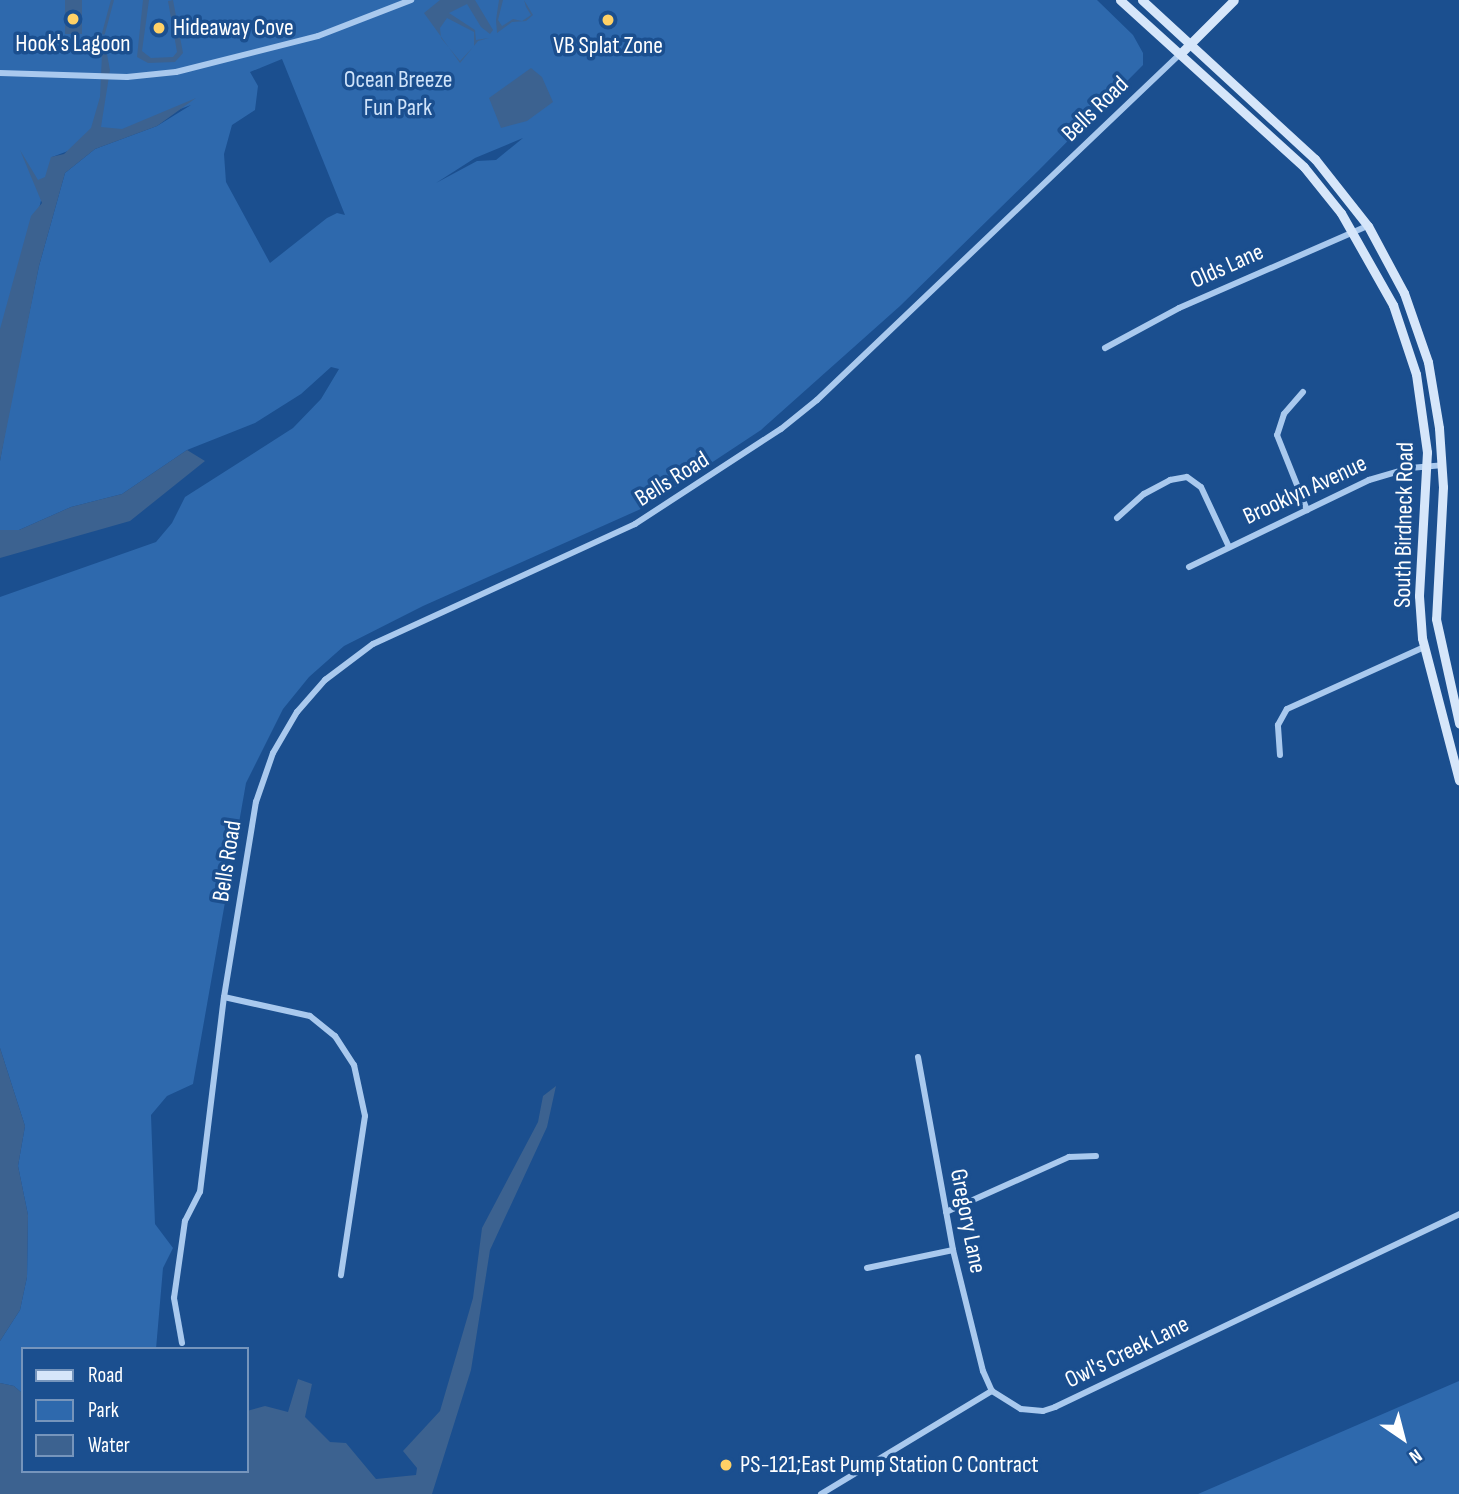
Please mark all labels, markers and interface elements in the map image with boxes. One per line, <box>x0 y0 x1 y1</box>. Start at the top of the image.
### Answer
marker: Hook's Lagoon <box>65 11 81 27</box>
marker: VB Splat Zone <box>600 12 616 28</box>
place label: Hideaway Cove <box>173 14 294 42</box>
marker: Hideaway Cove <box>151 20 167 36</box>
place label: Hook's Lagoon <box>15 30 131 58</box>
place label: VB Splat Zone <box>553 32 663 60</box>
park label: Ocean Breeze Fun Park <box>344 66 452 122</box>
street label: Bells Road <box>1056 70 1134 148</box>
street label: Olds Lane <box>1186 237 1268 295</box>
street label: South Birdneck Road <box>1388 442 1420 608</box>
street label: Bells Road <box>630 445 714 513</box>
street label: Brooklyn Avenue <box>1239 449 1371 531</box>
street label: Bells Road <box>206 818 248 904</box>
street label: Gregory Lane <box>944 1166 992 1276</box>
street label: Owl's Creek Lane <box>1060 1310 1194 1394</box>
legend <box>21 1347 248 1473</box>
text: Road <box>88 1363 123 1388</box>
text: Park <box>88 1398 119 1423</box>
north arrow <box>1368 1403 1438 1473</box>
text: Water <box>88 1433 130 1458</box>
text: N <box>1405 1443 1426 1468</box>
place label: PS-121;East Pump Station C Contract <box>740 1451 1039 1479</box>
marker: PS-121;East Pump Station C Contract <box>718 1457 734 1473</box>

